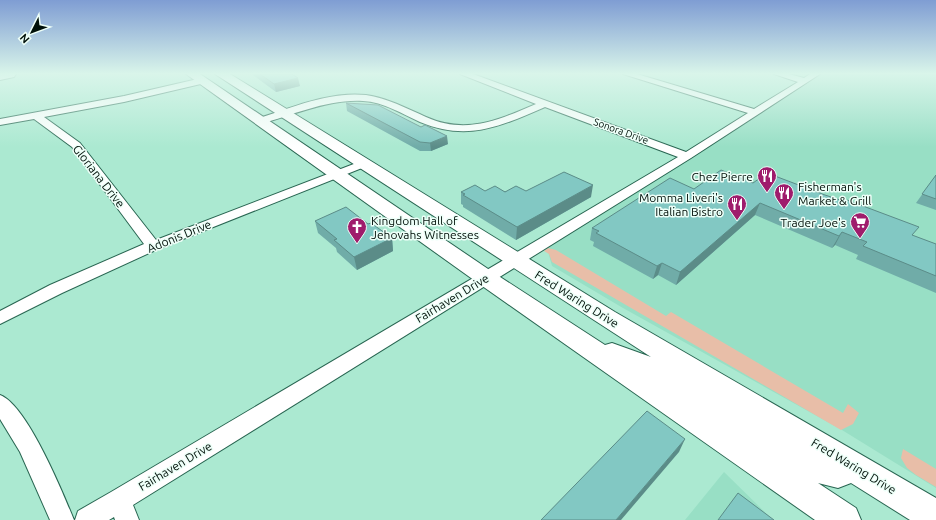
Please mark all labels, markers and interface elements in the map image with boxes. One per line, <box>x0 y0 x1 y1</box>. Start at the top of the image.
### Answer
north arrow <box>12 12 52 52</box>
text: N <box>17 32 32 46</box>
street label: Sonora Drive <box>592 116 650 146</box>
street label: Gloriana Drive <box>71 142 127 210</box>
restaurant icon: Chez Pierre <box>756 165 778 193</box>
place label: Chez Pierre <box>691 170 753 183</box>
place label: Fisherman's Market & Grill <box>798 180 871 207</box>
restaurant icon: Fisherman's Market & Grill <box>773 182 795 210</box>
place label: Momma Liveri's Italian Bistro <box>639 191 723 218</box>
restaurant icon: Momma Liveri's Italian Bistro <box>726 193 748 221</box>
supermarket icon: Trader Joe's <box>849 211 871 239</box>
place label: Kingdom Hall of Jehovahs Witnesses <box>371 214 479 241</box>
church icon: Kingdom Hall of Jehovahs Witnesses <box>346 216 368 244</box>
place label: Trader Joe's <box>781 216 846 229</box>
street label: Adonis Drive <box>145 217 213 255</box>
street label: Fred Waring Drive <box>533 268 621 330</box>
street label: Fairhaven Drive <box>413 271 491 325</box>
street label: Fred Waring Drive <box>809 436 899 496</box>
street label: Fairhaven Drive <box>136 439 214 493</box>

